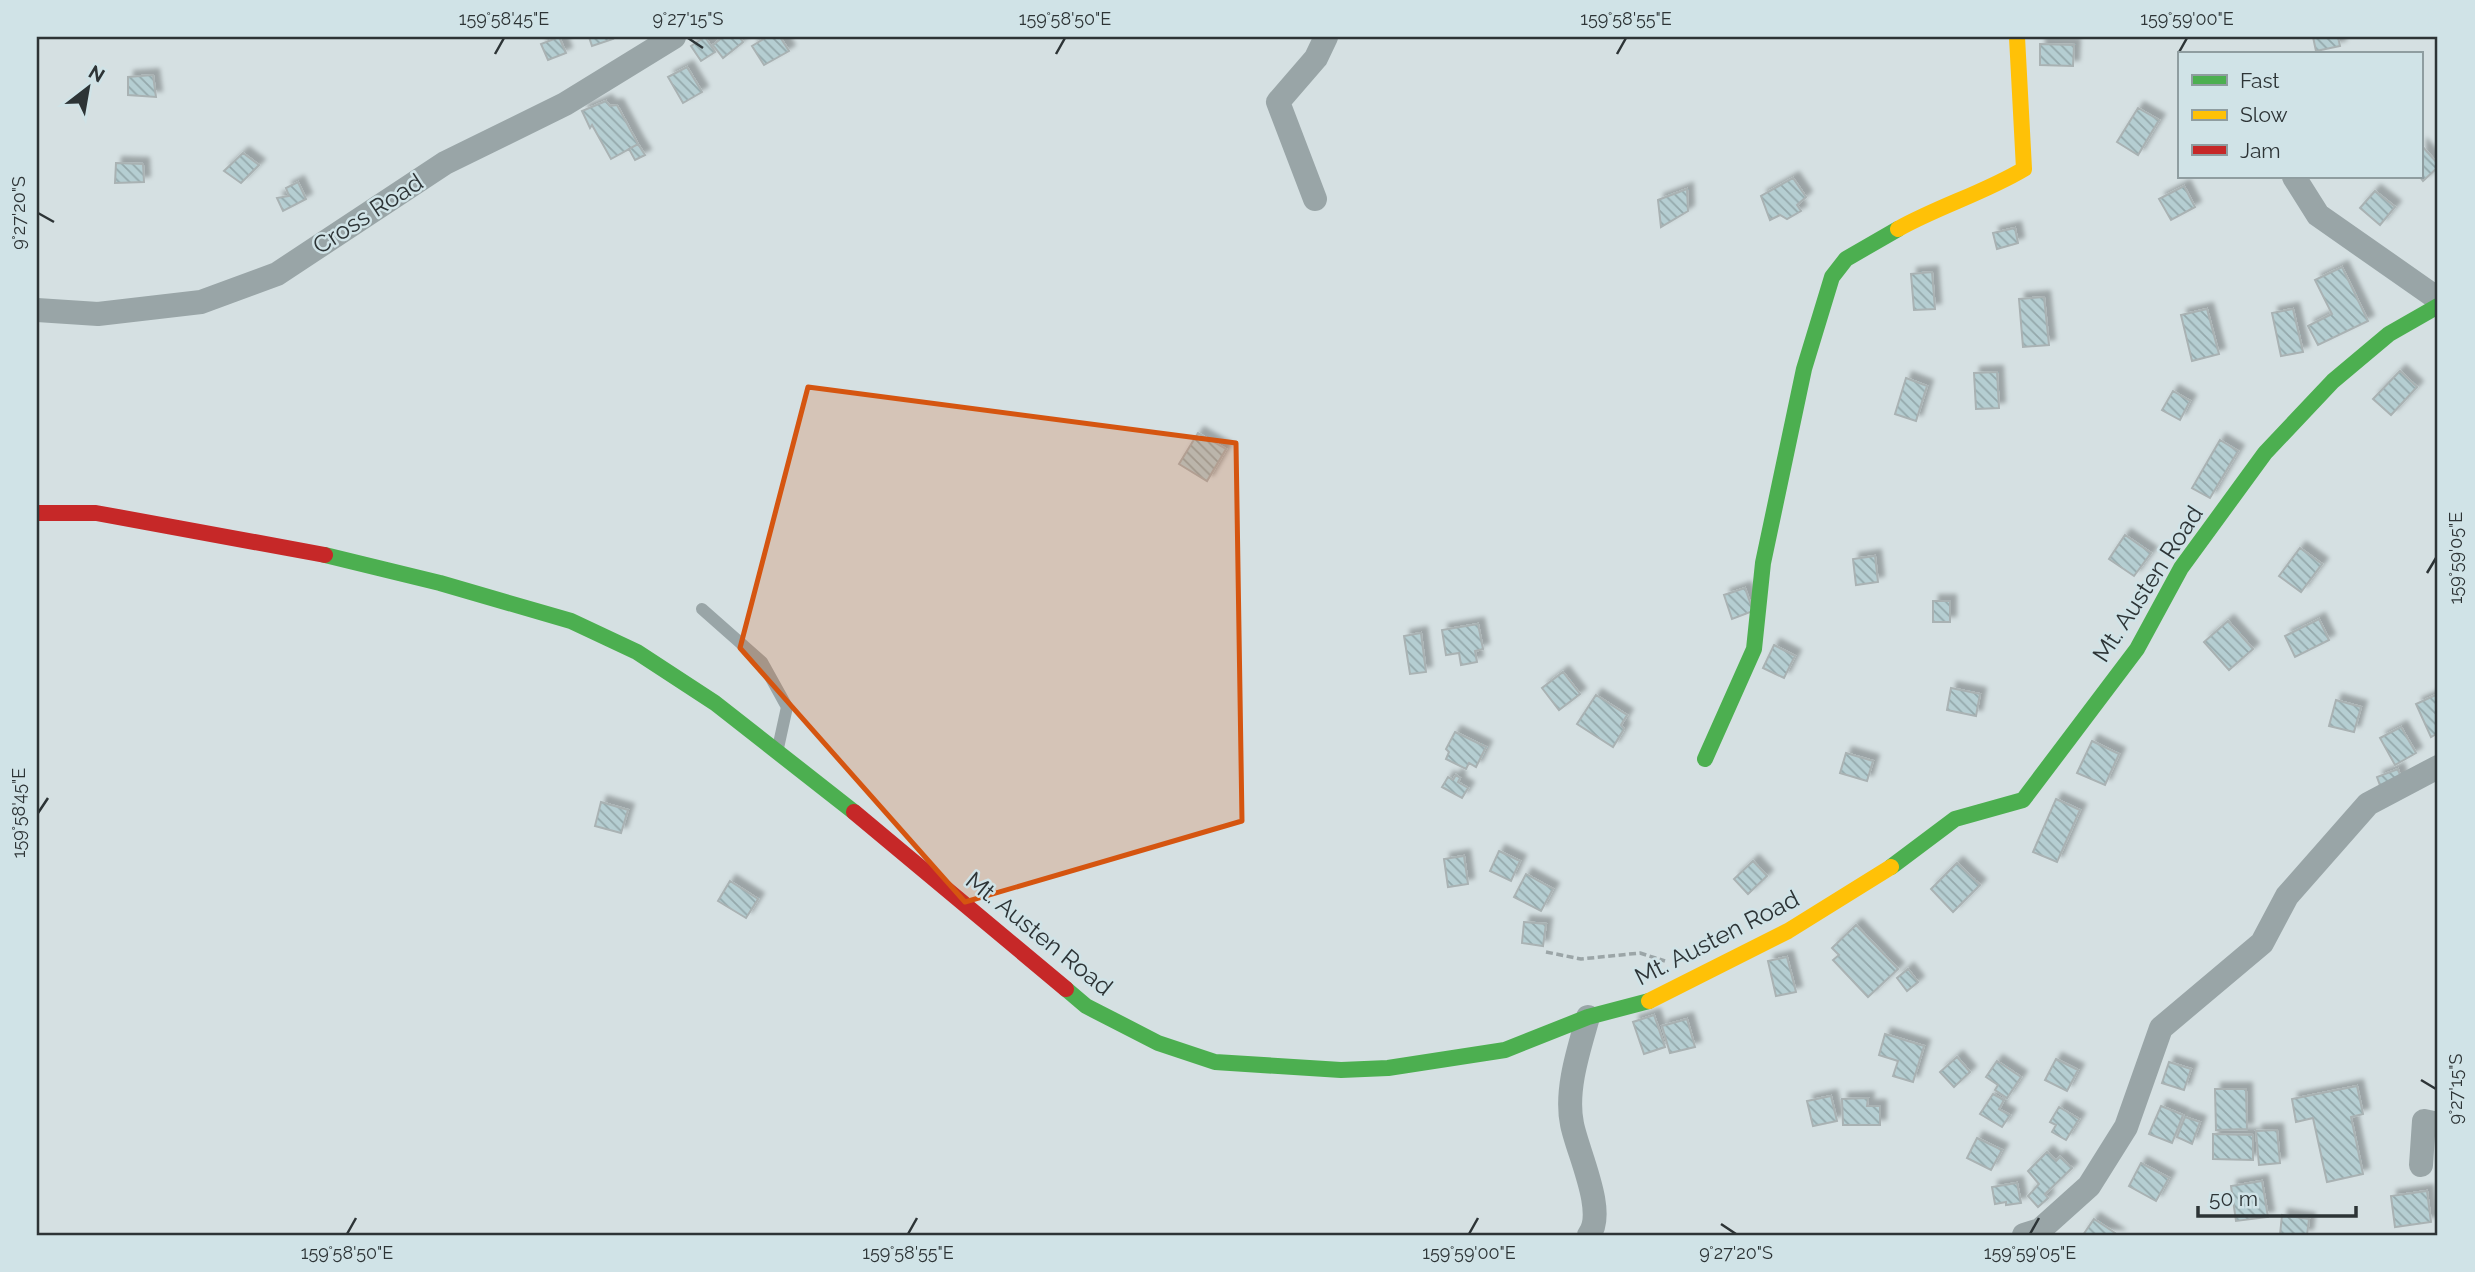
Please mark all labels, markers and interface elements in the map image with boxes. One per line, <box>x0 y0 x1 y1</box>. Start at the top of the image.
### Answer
text: 159°58'45"E <box>459 8 549 29</box>
text: 9°27'15"S <box>653 8 724 29</box>
text: 159°58'50"E <box>1019 8 1111 29</box>
text: 159°58'55"E <box>1580 8 1672 29</box>
text: 159°59'00"E <box>2140 8 2234 29</box>
north arrow <box>52 52 122 122</box>
legend <box>2178 52 2422 178</box>
text: N <box>85 60 109 87</box>
text: Fast <box>2240 68 2280 93</box>
text: Slow <box>2240 102 2288 127</box>
text: Jam <box>2240 138 2281 163</box>
street label: Cross Road <box>307 167 428 260</box>
text: 9°27'20"S <box>8 176 29 250</box>
street label: Mt. Austen Road <box>2086 500 2209 667</box>
text: 159°59'05"E <box>2445 512 2466 604</box>
text: 159°58'45"E <box>8 768 29 858</box>
street label: Mt. Austen Road <box>960 866 1118 1002</box>
street label: Mt. Austen Road <box>1630 884 1804 991</box>
text: 9°27'15"S <box>2445 1053 2466 1124</box>
scale bar <box>2198 1174 2356 1218</box>
text: 50 m <box>2209 1186 2258 1211</box>
text: 159°58'50"E <box>301 1242 393 1263</box>
text: 159°58'55"E <box>862 1242 954 1263</box>
text: 159°59'00"E <box>1422 1242 1516 1263</box>
text: 9°27'20"S <box>1699 1242 1773 1263</box>
text: 159°59'05"E <box>1984 1242 2076 1263</box>

